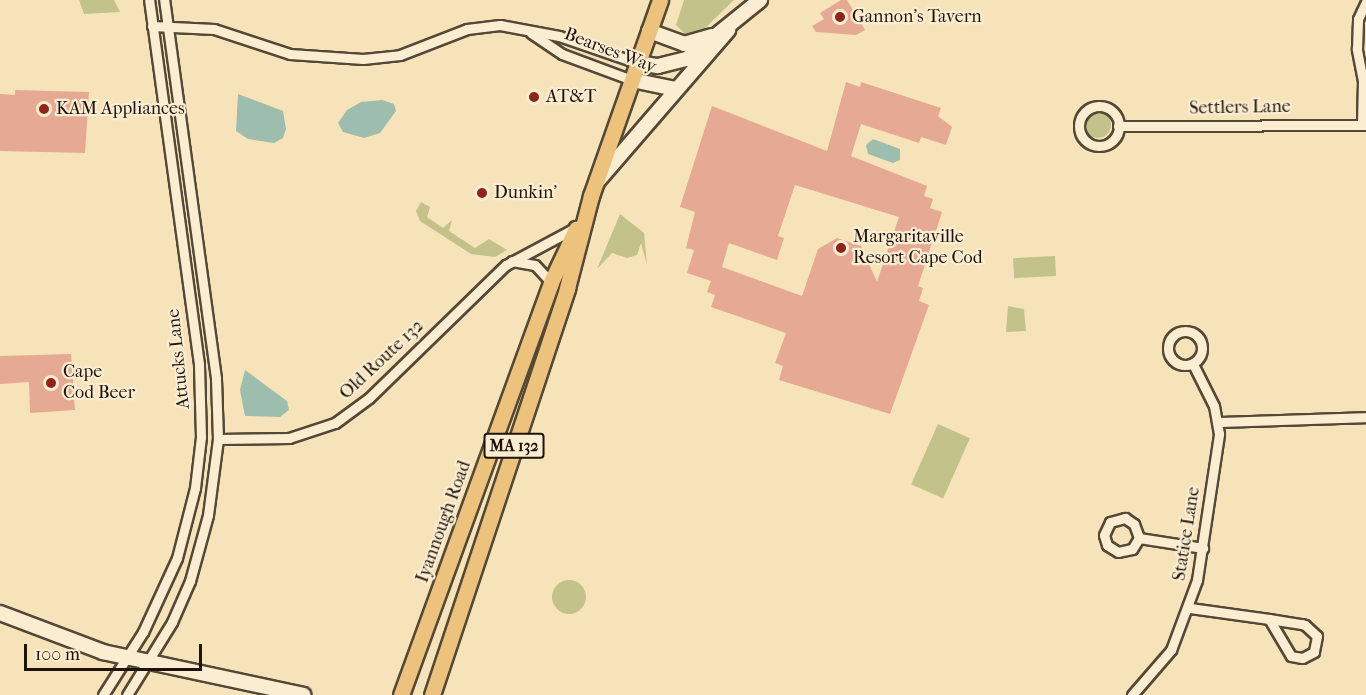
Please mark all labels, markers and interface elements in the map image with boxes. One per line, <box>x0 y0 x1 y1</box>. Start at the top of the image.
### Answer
place label: Gannon's Tavern <box>852 6 982 28</box>
marker: Gannon's Tavern <box>833 10 847 24</box>
street label: Bearses Way <box>561 24 659 78</box>
place label: AT&T <box>546 86 596 108</box>
marker: AT&T <box>527 90 541 104</box>
street label: Settlers Lane <box>1189 96 1291 120</box>
place label: KAM Appliances <box>56 98 185 120</box>
marker: KAM Appliances <box>37 102 51 116</box>
place label: Dunkin' <box>494 182 557 204</box>
marker: Dunkin' <box>475 186 489 200</box>
place label: Margaritaville Resort Cape Cod <box>853 227 982 270</box>
marker: Margaritaville Resort Cape Cod <box>834 241 848 255</box>
street label: Attucks Lane <box>163 308 195 410</box>
street label: Old Route 132 <box>336 316 428 404</box>
place label: Cape Cod Beer <box>63 362 135 404</box>
marker: Cape Cod Beer <box>44 376 58 390</box>
road number: MA 132 <box>482 433 546 459</box>
street label: Iyannough Road <box>412 458 476 586</box>
street label: Statice Lane <box>1169 485 1205 583</box>
scale bar <box>27 632 206 670</box>
text: 100 m <box>35 644 80 665</box>

